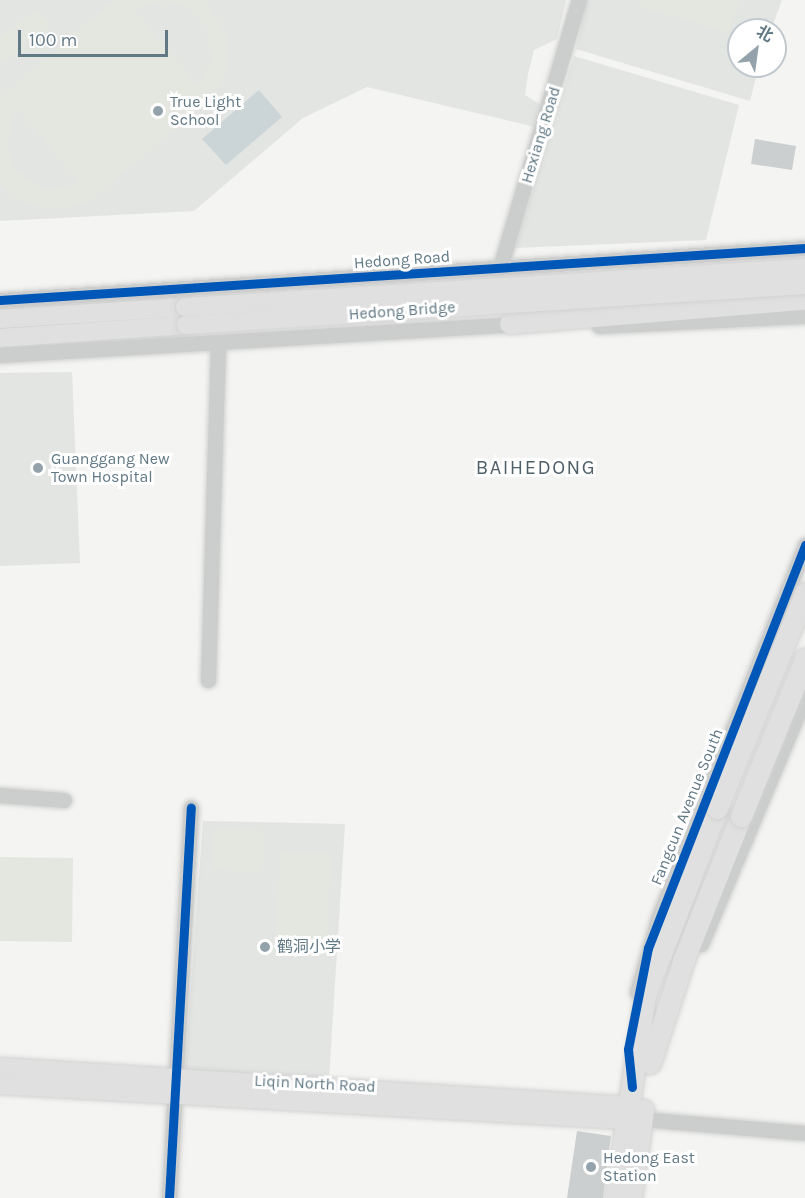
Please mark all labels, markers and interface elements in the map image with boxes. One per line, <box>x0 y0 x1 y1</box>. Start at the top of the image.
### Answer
scale bar <box>21 18 171 56</box>
north arrow <box>727 18 787 78</box>
text: 北 <box>753 21 777 46</box>
text: 100 m <box>29 29 77 51</box>
street label: Hexiang Road <box>517 84 565 186</box>
place label: True Light School <box>170 92 241 130</box>
marker: True Light School <box>151 104 165 118</box>
street label: Hedong Road <box>353 247 451 273</box>
street label: Hedong Bridge <box>348 298 456 324</box>
place label: Guanggang New Town Hospital <box>51 449 170 487</box>
district label: BAIHEDONG <box>476 455 596 479</box>
marker: Guanggang New Town Hospital <box>29 459 47 477</box>
street label: Fangcun Avenue South <box>647 726 727 888</box>
place label: 鹤洞小学 <box>277 937 341 957</box>
marker: 鹤洞小学 <box>258 940 272 954</box>
street label: Liqin North Road <box>254 1071 376 1097</box>
place label: Hedong East Station <box>603 1148 695 1186</box>
marker: Hedong East Station <box>584 1160 598 1174</box>

